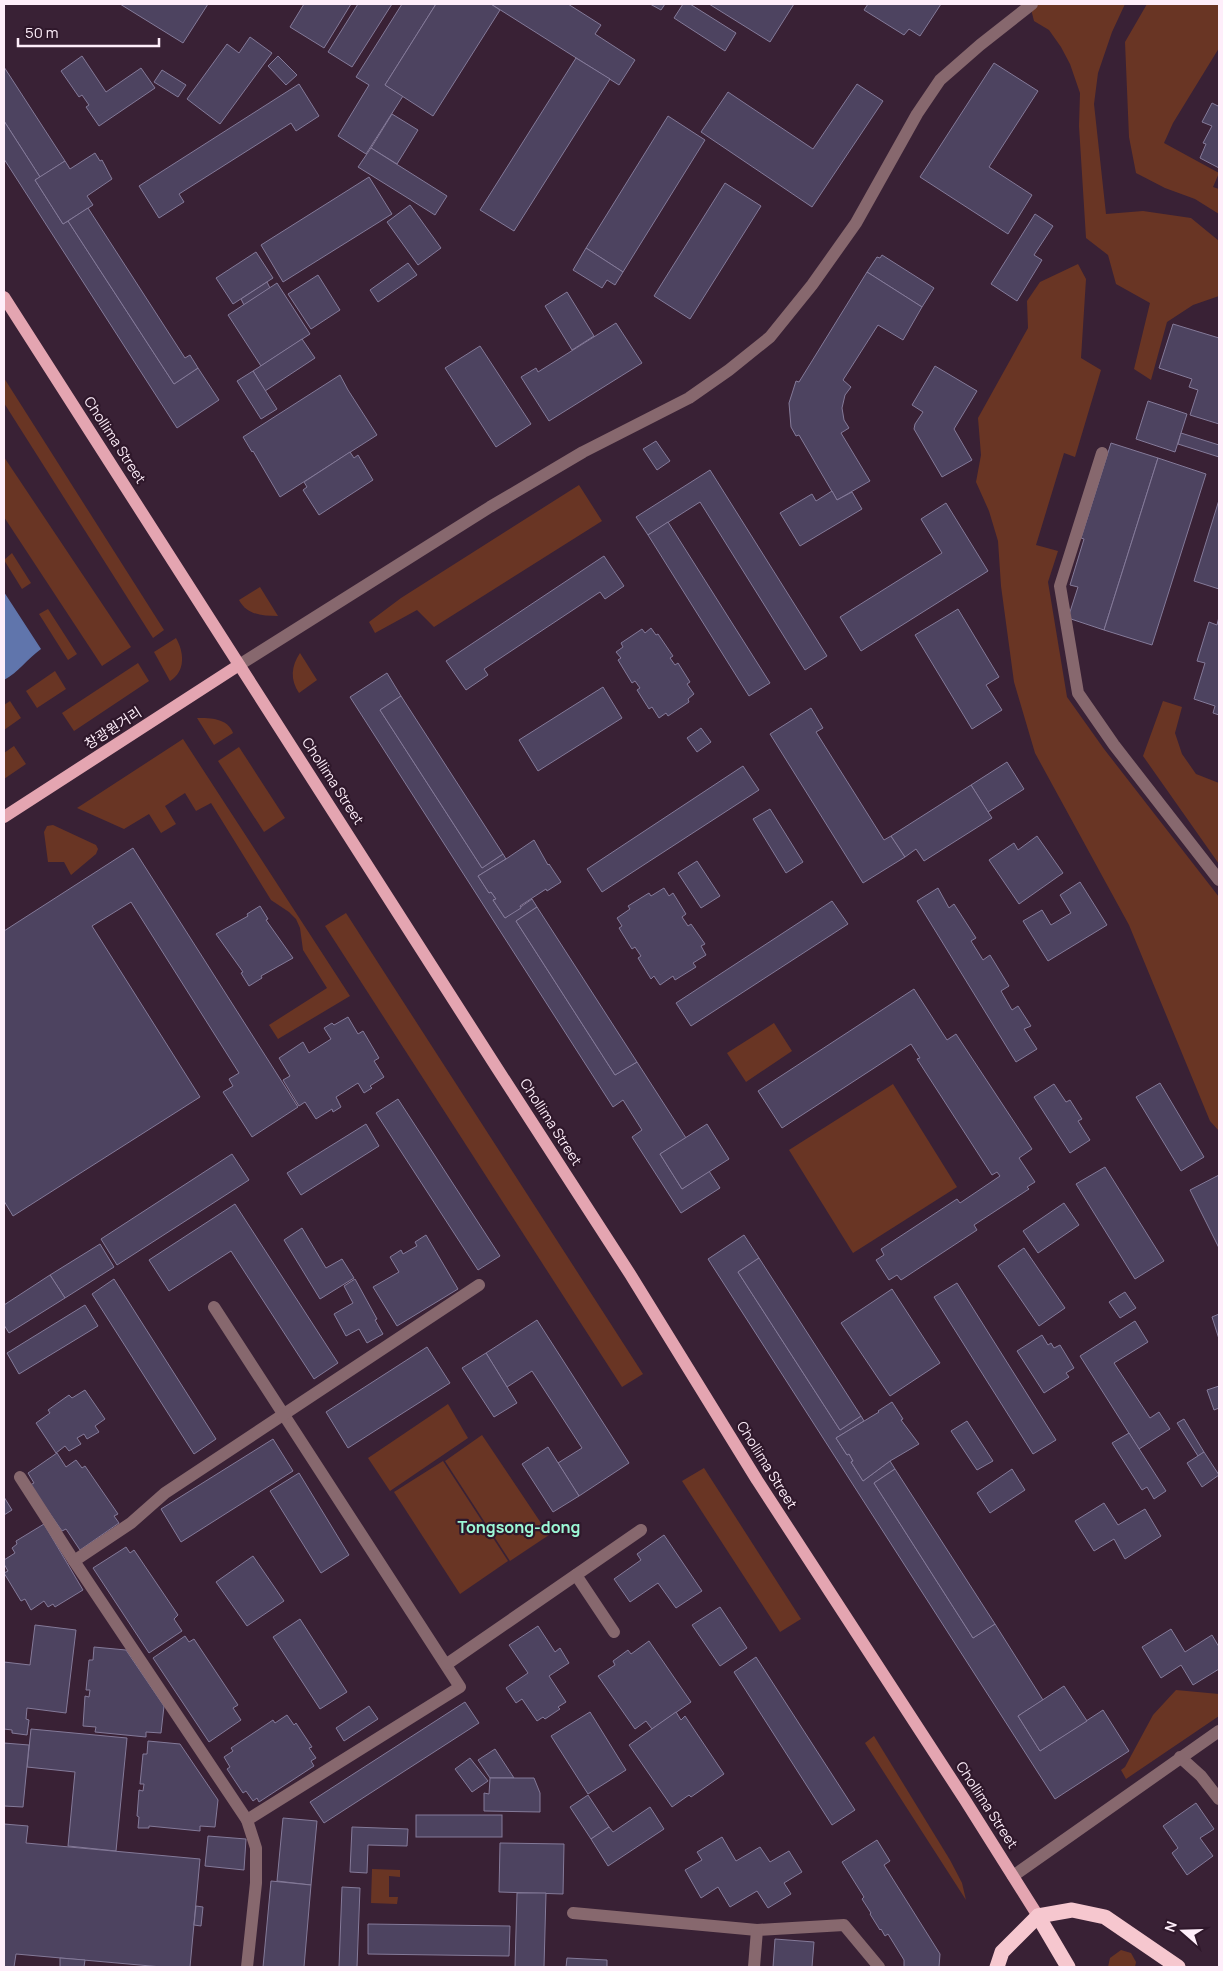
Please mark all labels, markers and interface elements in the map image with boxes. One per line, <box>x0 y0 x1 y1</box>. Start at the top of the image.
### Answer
scale bar <box>18 15 159 47</box>
text: 50 m <box>25 22 59 43</box>
street label: Chollima Street <box>80 393 151 487</box>
street label: 창광원거리 <box>81 702 145 753</box>
street label: Chollima Street <box>298 734 369 828</box>
street label: Chollima Street <box>516 1075 587 1169</box>
street label: Chollima Street <box>733 1417 802 1512</box>
district label: Tongsong-dong <box>458 1516 580 1538</box>
street label: Chollima Street <box>952 1758 1023 1852</box>
north arrow <box>1158 1906 1208 1956</box>
text: N <box>1160 1918 1181 1934</box>

